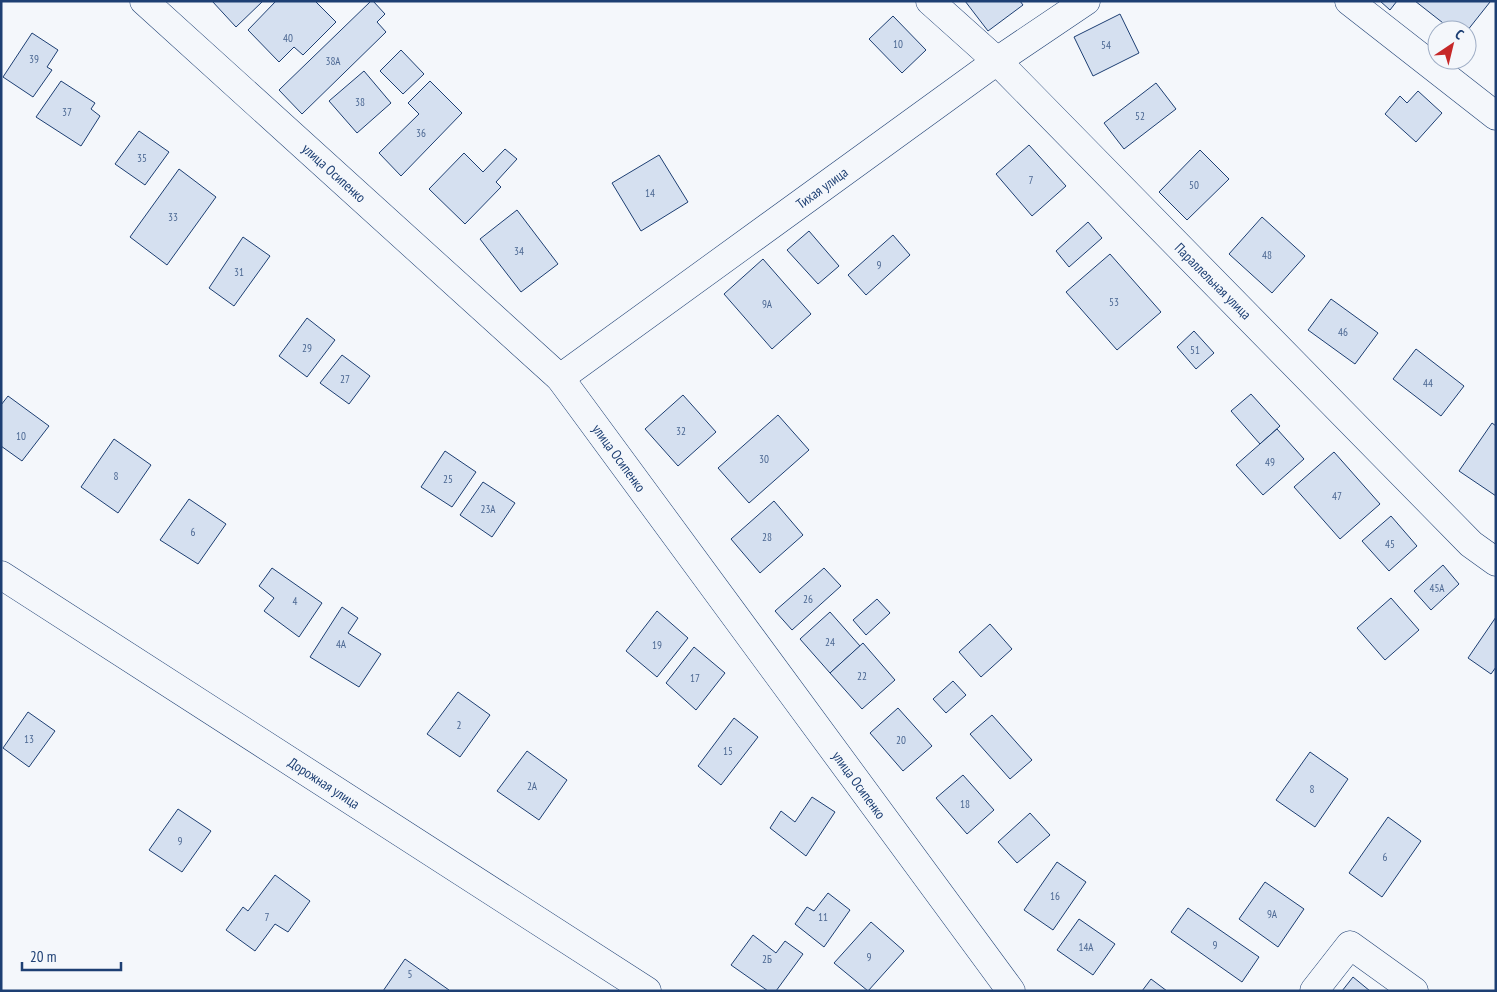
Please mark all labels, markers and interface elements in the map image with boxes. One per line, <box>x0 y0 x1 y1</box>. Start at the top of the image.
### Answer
north arrow <box>1427 20 1477 70</box>
text: С <box>1452 25 1468 44</box>
house number: 40 <box>283 31 293 45</box>
house number: 10 <box>893 37 903 51</box>
house number: 54 <box>1101 38 1111 52</box>
house number: 39 <box>29 52 39 66</box>
house number: 38А <box>325 54 341 68</box>
house number: 38 <box>355 95 365 109</box>
house number: 37 <box>62 105 72 119</box>
house number: 52 <box>1135 109 1145 123</box>
house number: 36 <box>416 126 426 140</box>
street label: улица Осипенко <box>298 140 370 206</box>
house number: 35 <box>137 151 147 165</box>
street label: Тихая улица <box>793 163 851 213</box>
house number: 7 <box>1029 173 1034 187</box>
house number: 50 <box>1189 178 1199 192</box>
house number: 14 <box>645 186 655 200</box>
house number: 33 <box>168 210 178 224</box>
street label: Параллельная улица <box>1171 239 1255 323</box>
house number: 34 <box>514 244 524 258</box>
house number: 48 <box>1262 248 1272 262</box>
house number: 9 <box>877 258 882 272</box>
house number: 31 <box>234 265 244 279</box>
house number: 53 <box>1109 295 1119 309</box>
house number: 9А <box>762 297 773 311</box>
house number: 46 <box>1338 325 1348 339</box>
house number: 29 <box>302 341 312 355</box>
house number: 51 <box>1190 343 1200 357</box>
house number: 27 <box>340 372 350 386</box>
house number: 44 <box>1423 376 1433 390</box>
street label: улица Осипенко <box>588 420 650 496</box>
house number: 32 <box>676 424 686 438</box>
house number: 10 <box>16 429 26 443</box>
house number: 30 <box>759 452 769 466</box>
house number: 49 <box>1265 455 1275 469</box>
house number: 8 <box>114 469 119 483</box>
house number: 25 <box>443 472 453 486</box>
house number: 47 <box>1332 489 1342 503</box>
house number: 23А <box>480 502 496 516</box>
house number: 6 <box>191 525 196 539</box>
house number: 28 <box>762 530 772 544</box>
house number: 45 <box>1385 537 1395 551</box>
house number: 45А <box>1429 581 1445 595</box>
house number: 26 <box>803 592 813 606</box>
house number: 4 <box>293 594 298 608</box>
house number: 24 <box>825 635 835 649</box>
house number: 4А <box>336 637 347 651</box>
house number: 19 <box>652 638 662 652</box>
house number: 22 <box>857 669 867 683</box>
house number: 17 <box>690 671 700 685</box>
house number: 2 <box>457 718 462 732</box>
house number: 13 <box>24 732 34 746</box>
house number: 20 <box>896 733 906 747</box>
house number: 15 <box>723 744 733 758</box>
street label: улица Осипенко <box>828 747 890 823</box>
street label: Дорожная улица <box>285 753 363 813</box>
house number: 2А <box>527 779 538 793</box>
house number: 8 <box>1310 782 1315 796</box>
house number: 18 <box>960 797 970 811</box>
house number: 9 <box>178 834 183 848</box>
house number: 6 <box>1383 850 1388 864</box>
house number: 16 <box>1050 889 1060 903</box>
house number: 9А <box>1267 907 1278 921</box>
house number: 7 <box>265 910 270 924</box>
house number: 11 <box>818 910 828 924</box>
house number: 9 <box>1213 938 1218 952</box>
scale bar <box>22 940 121 972</box>
house number: 14А <box>1078 940 1094 954</box>
text: 20 m <box>30 947 56 966</box>
house number: 9 <box>867 950 872 964</box>
house number: 2Б <box>762 952 772 966</box>
house number: 5 <box>408 967 413 981</box>

